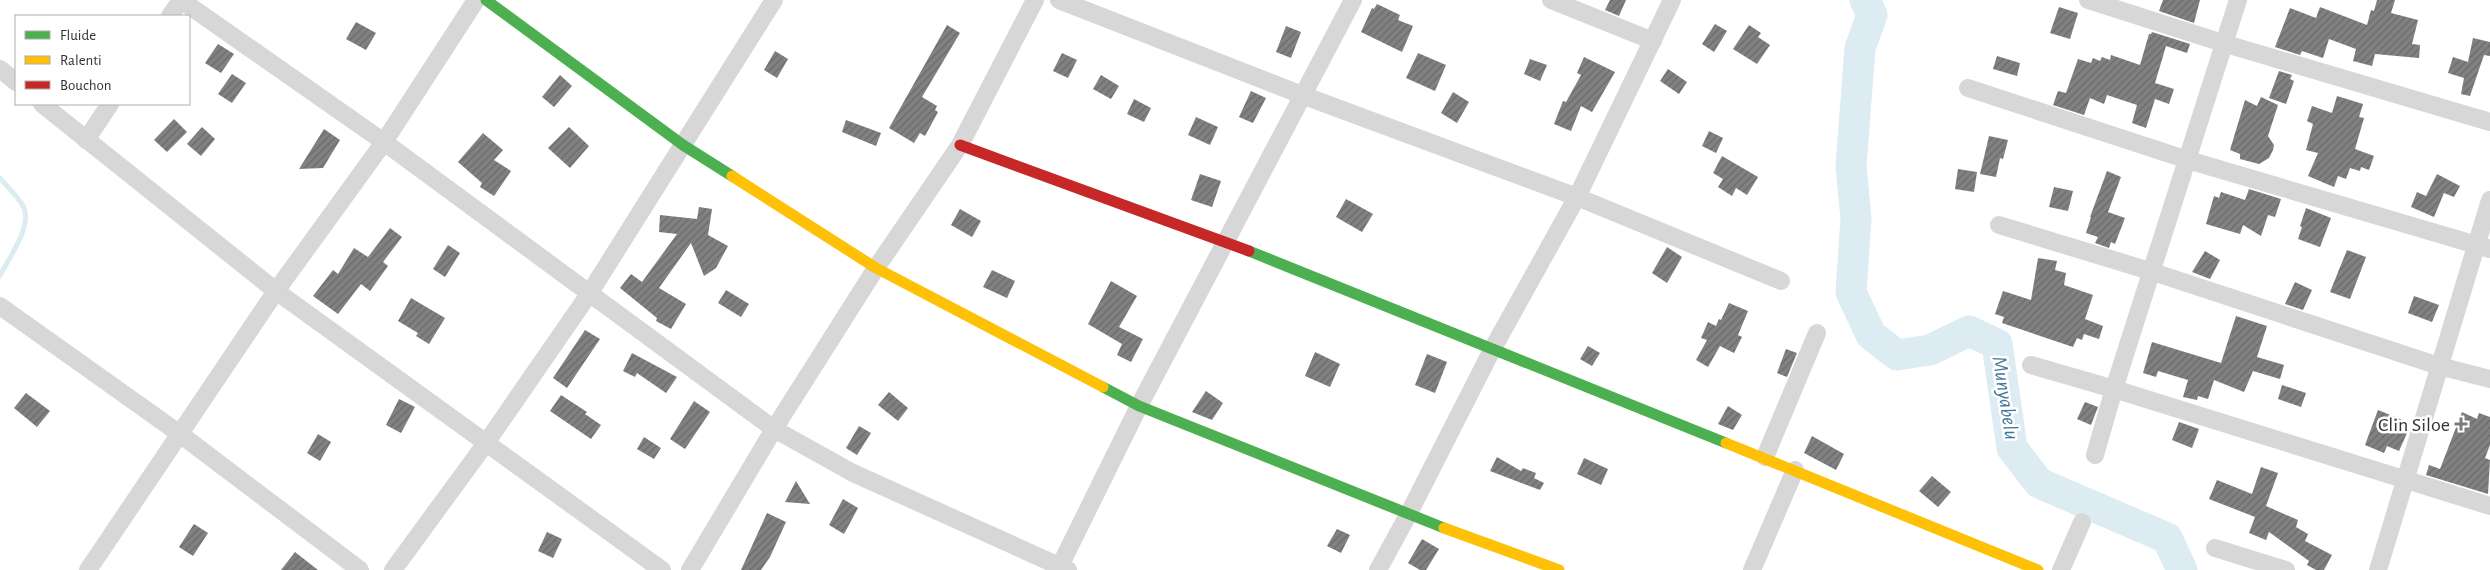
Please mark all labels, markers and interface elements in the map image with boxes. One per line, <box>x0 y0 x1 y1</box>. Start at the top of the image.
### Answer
legend <box>15 15 190 105</box>
text: Fluide <box>60 28 96 43</box>
text: Ralenti <box>60 53 102 68</box>
text: Bouchon <box>60 78 111 93</box>
water label: Munyabelu <box>1989 355 2022 441</box>
place label: Clin Siloe <box>2378 415 2450 435</box>
marker: Clin Siloe <box>2454 417 2468 431</box>

